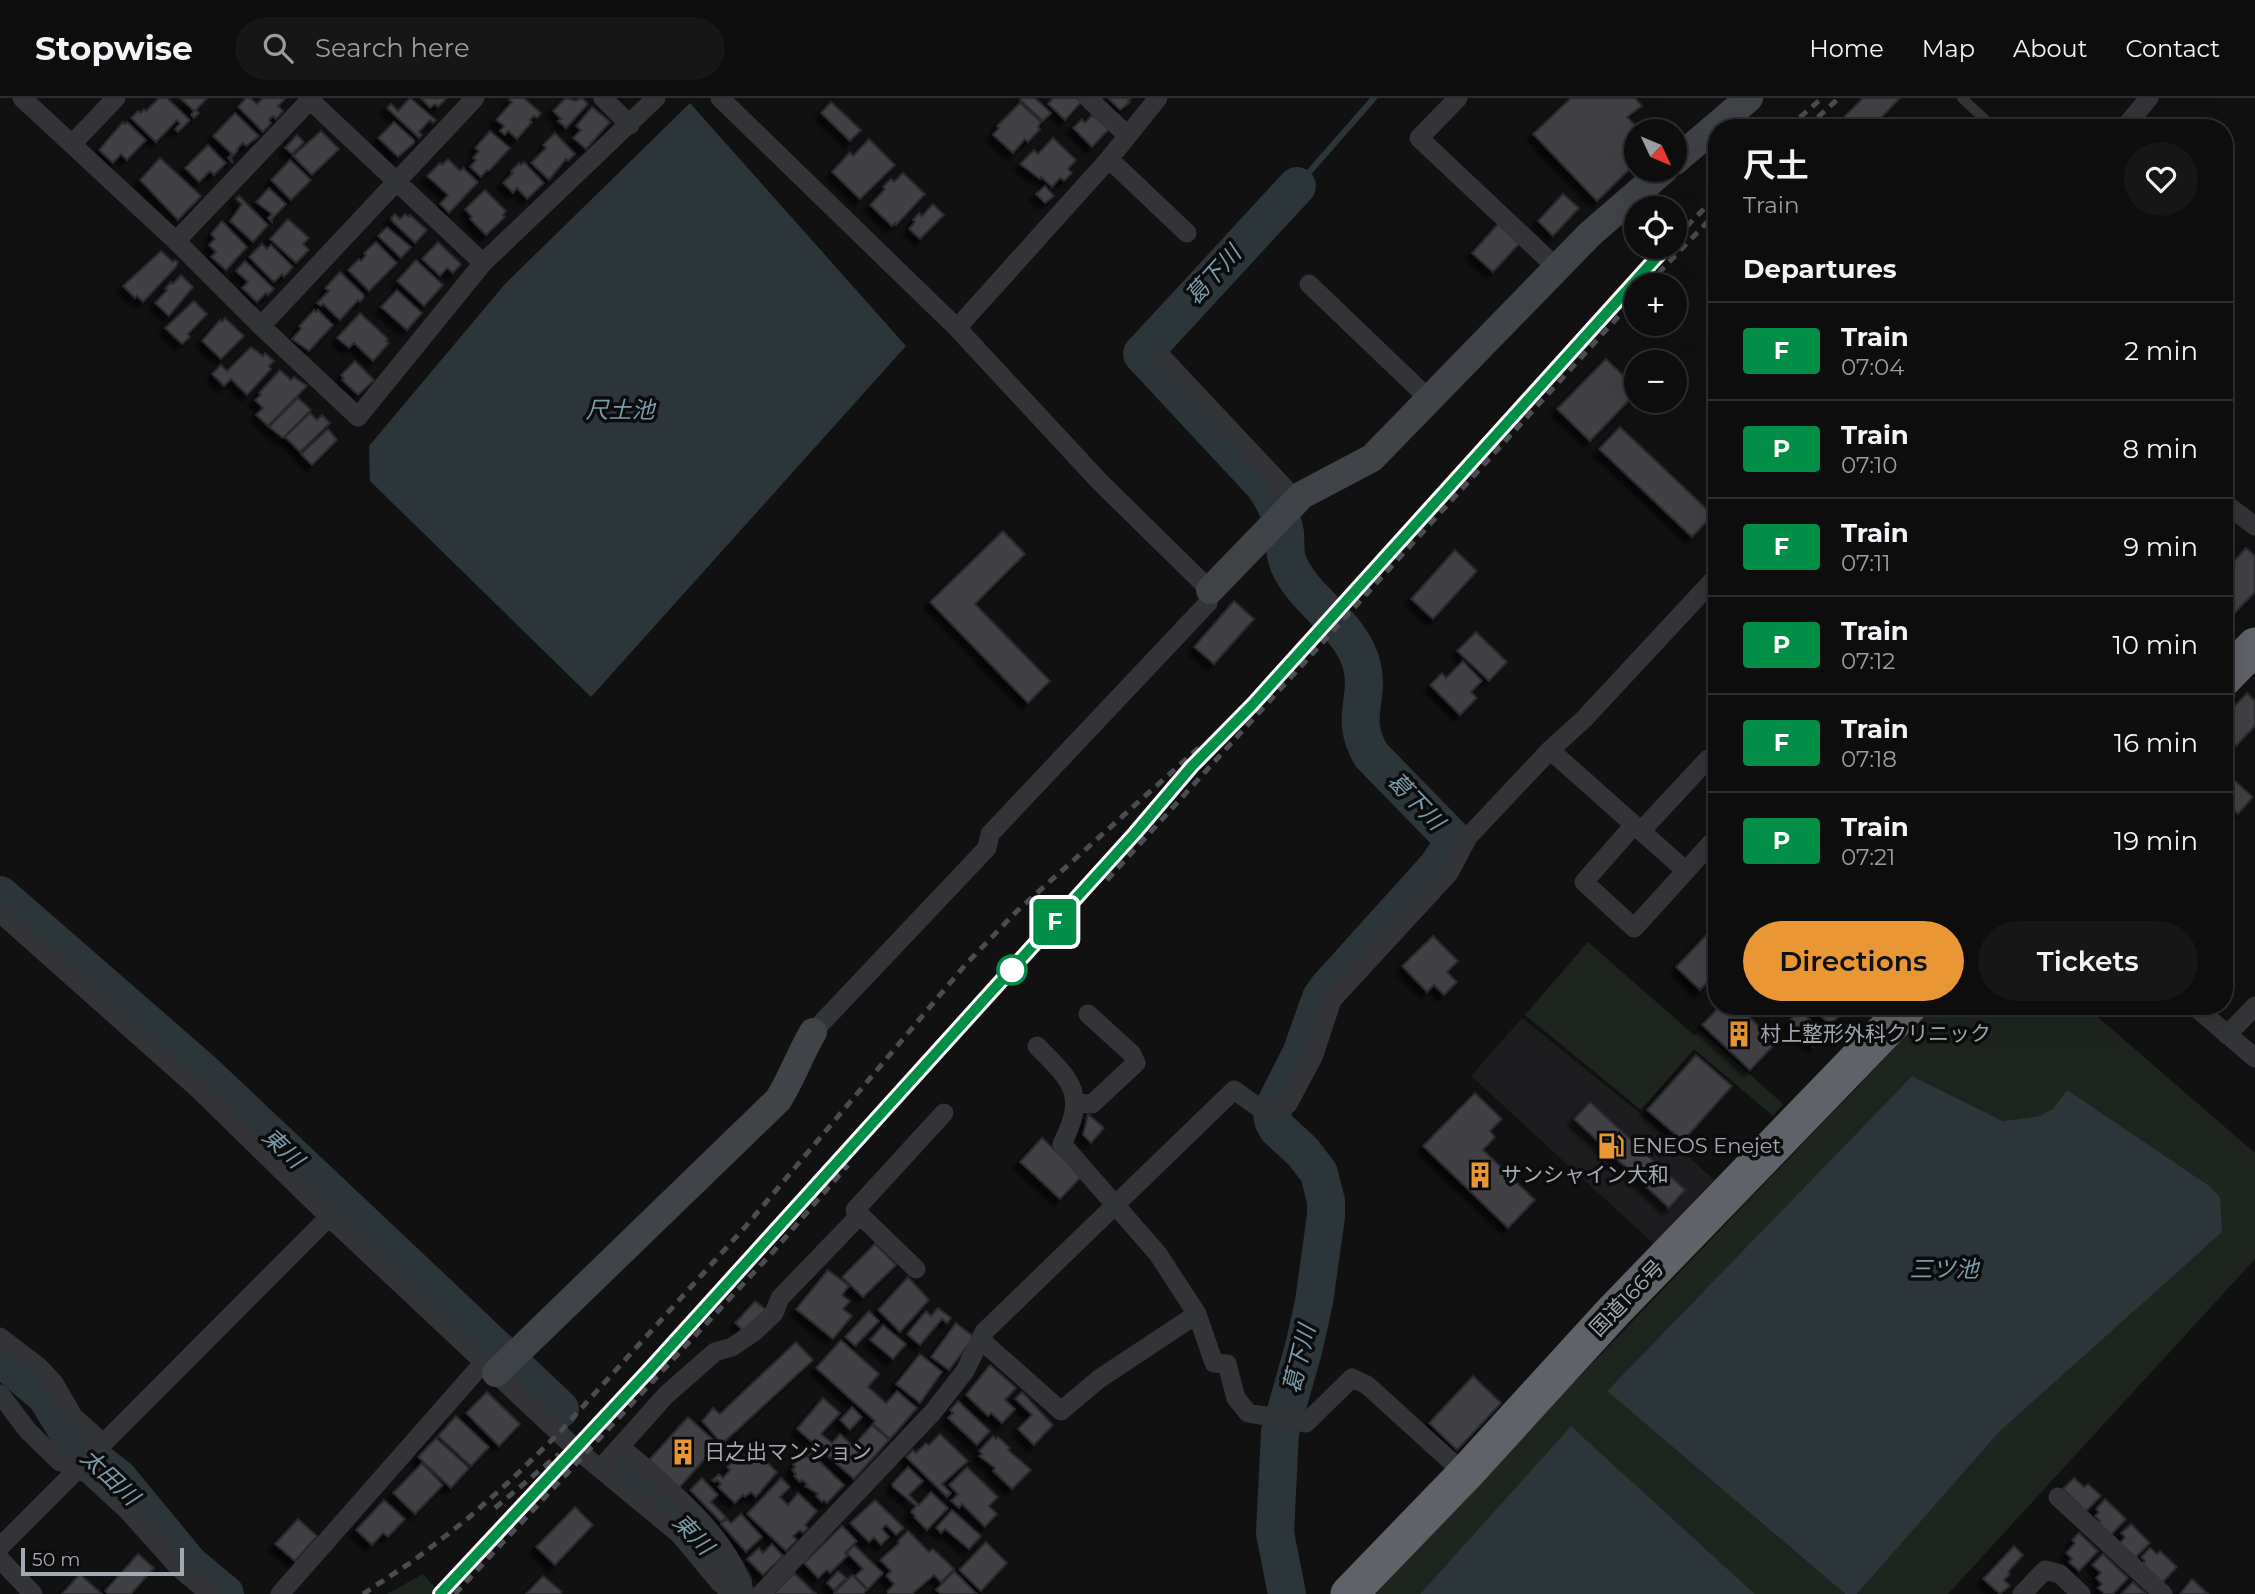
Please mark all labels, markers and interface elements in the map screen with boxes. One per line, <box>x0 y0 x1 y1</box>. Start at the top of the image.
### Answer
search box <box>235 17 725 80</box>
text: Stopwise <box>35 28 193 68</box>
icon: search <box>259 29 297 67</box>
text: Search here <box>315 32 470 64</box>
text: Home <box>1809 34 1884 63</box>
text: Map <box>1922 34 1975 63</box>
text: About <box>2013 34 2087 63</box>
text: Contact <box>2125 34 2220 63</box>
north arrow <box>1624 119 1687 182</box>
map controls <box>1624 119 1687 413</box>
button: heart <box>2124 142 2198 216</box>
text: 尺土 <box>1743 145 1809 185</box>
text: Train <box>1743 191 1799 219</box>
button: locate <box>1624 196 1687 259</box>
water label: 葛下川 <box>1180 238 1248 310</box>
text: Departures <box>1743 253 1897 285</box>
button: + <box>1624 273 1687 336</box>
text: Train <box>1841 321 1909 353</box>
text: 2 min <box>2124 335 2198 367</box>
text: F <box>1774 336 1789 365</box>
button: − <box>1624 350 1687 413</box>
text: 07:04 <box>1841 353 1904 381</box>
water label: 尺土池 <box>586 396 657 424</box>
text: Train <box>1841 419 1909 451</box>
text: 8 min <box>2122 433 2198 465</box>
text: P <box>1773 434 1790 463</box>
text: 07:10 <box>1841 451 1898 479</box>
text: Train <box>1841 517 1909 549</box>
text: 9 min <box>2123 531 2198 563</box>
text: F <box>1774 532 1789 561</box>
text: 07:11 <box>1841 549 1891 577</box>
text: Train <box>1841 615 1909 647</box>
text: 10 min <box>2112 629 2198 661</box>
text: P <box>1773 630 1790 659</box>
text: 07:12 <box>1841 647 1895 675</box>
text: Train <box>1841 713 1909 745</box>
text: 16 min <box>2114 727 2198 759</box>
text: F <box>1774 728 1789 757</box>
text: 07:18 <box>1841 745 1897 773</box>
water label: 葛下川 <box>1382 766 1452 838</box>
text: Train <box>1841 811 1909 843</box>
text: 19 min <box>2114 825 2198 857</box>
text: P <box>1773 826 1790 855</box>
text: 07:21 <box>1841 843 1895 871</box>
line badge: F <box>1032 899 1078 945</box>
text: F <box>1047 907 1063 936</box>
button: Directions <box>1743 921 1964 1001</box>
button: Tickets <box>1978 921 2198 1001</box>
unlabelled marker <box>997 955 1027 985</box>
building icon: 村上整形外科クリニック <box>1724 1019 1754 1049</box>
place label: 村上整形外科クリニック <box>1760 1021 1991 1046</box>
water label: 東川 <box>257 1122 312 1176</box>
fuel station icon: ENEOS Enejet <box>1596 1131 1626 1161</box>
place label: ENEOS Enejet <box>1632 1133 1781 1158</box>
building icon: サンシャイン大和 <box>1465 1160 1495 1190</box>
place label: サンシャイン大和 <box>1501 1162 1669 1187</box>
street label: 国道166号 <box>1584 1254 1669 1341</box>
water label: 三ツ池 <box>1910 1255 1981 1283</box>
water label: 葛下川 <box>1277 1319 1322 1396</box>
building icon: 日之出マンション <box>668 1437 698 1467</box>
place label: 日之出マンション <box>704 1439 872 1464</box>
water label: 太田川 <box>75 1443 147 1513</box>
water label: 東川 <box>667 1508 721 1562</box>
scale bar <box>21 1545 184 1577</box>
text: 50 m <box>32 1548 80 1571</box>

